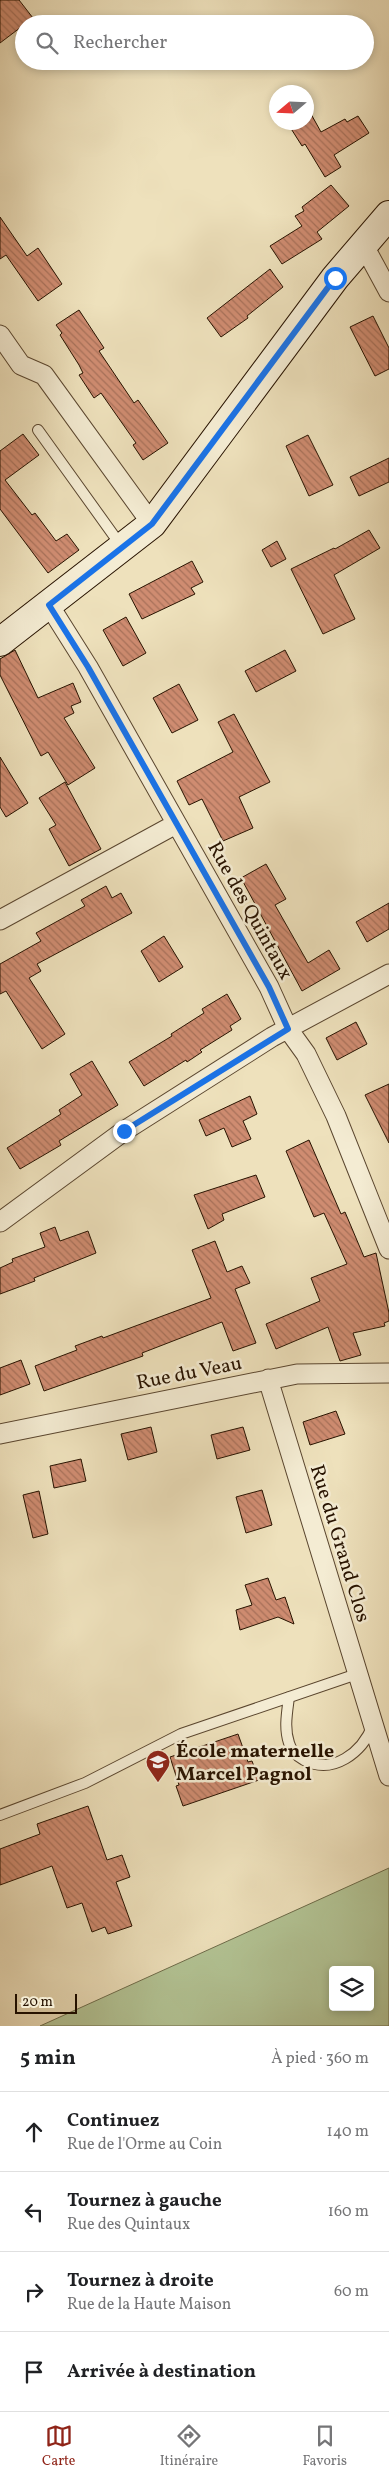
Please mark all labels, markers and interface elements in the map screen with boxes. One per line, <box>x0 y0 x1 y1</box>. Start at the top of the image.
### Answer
search box <box>15 15 374 70</box>
icon: search <box>33 29 61 57</box>
text: Rechercher <box>73 30 167 56</box>
north arrow <box>269 85 314 130</box>
route start <box>324 267 347 290</box>
street label: Rue des Quintaux <box>200 837 299 985</box>
route end <box>113 1120 136 1143</box>
street label: Rue du Veau <box>134 1350 245 1398</box>
street label: Rue du Grand Clos <box>302 1461 376 1626</box>
place label: École maternelle Marcel Pagnol <box>176 1738 334 1789</box>
school or university icon: École maternelle Marcel Pagnol <box>145 1749 171 1783</box>
map controls <box>329 1966 374 2011</box>
button: layers <box>329 1966 374 2011</box>
scale bar <box>15 1991 78 2014</box>
text: 20 m <box>22 1993 53 2012</box>
text: 5 min <box>20 2044 76 2073</box>
text: À pied · 360 m <box>271 2048 369 2070</box>
text: Continuez <box>67 2108 159 2134</box>
icon: ahead <box>20 2118 48 2146</box>
text: 140 m <box>327 2121 369 2143</box>
text: Rue de l'Orme au Coin <box>67 2134 222 2156</box>
text: Tournez à gauche <box>67 2188 222 2214</box>
icon: left <box>20 2198 48 2226</box>
text: 160 m <box>328 2201 369 2223</box>
text: Rue des Quintaux <box>67 2214 190 2236</box>
text: Tournez à droite <box>67 2268 214 2294</box>
icon: right <box>20 2278 48 2306</box>
text: 60 m <box>334 2281 369 2303</box>
text: Rue de la Haute Maison <box>67 2294 231 2316</box>
icon: arrive <box>20 2358 48 2386</box>
text: Arrivée à destination <box>67 2359 256 2385</box>
tab: Carte <box>42 2422 75 2471</box>
tab: Itinéraire <box>160 2422 218 2471</box>
tab: Favoris <box>302 2422 347 2471</box>

